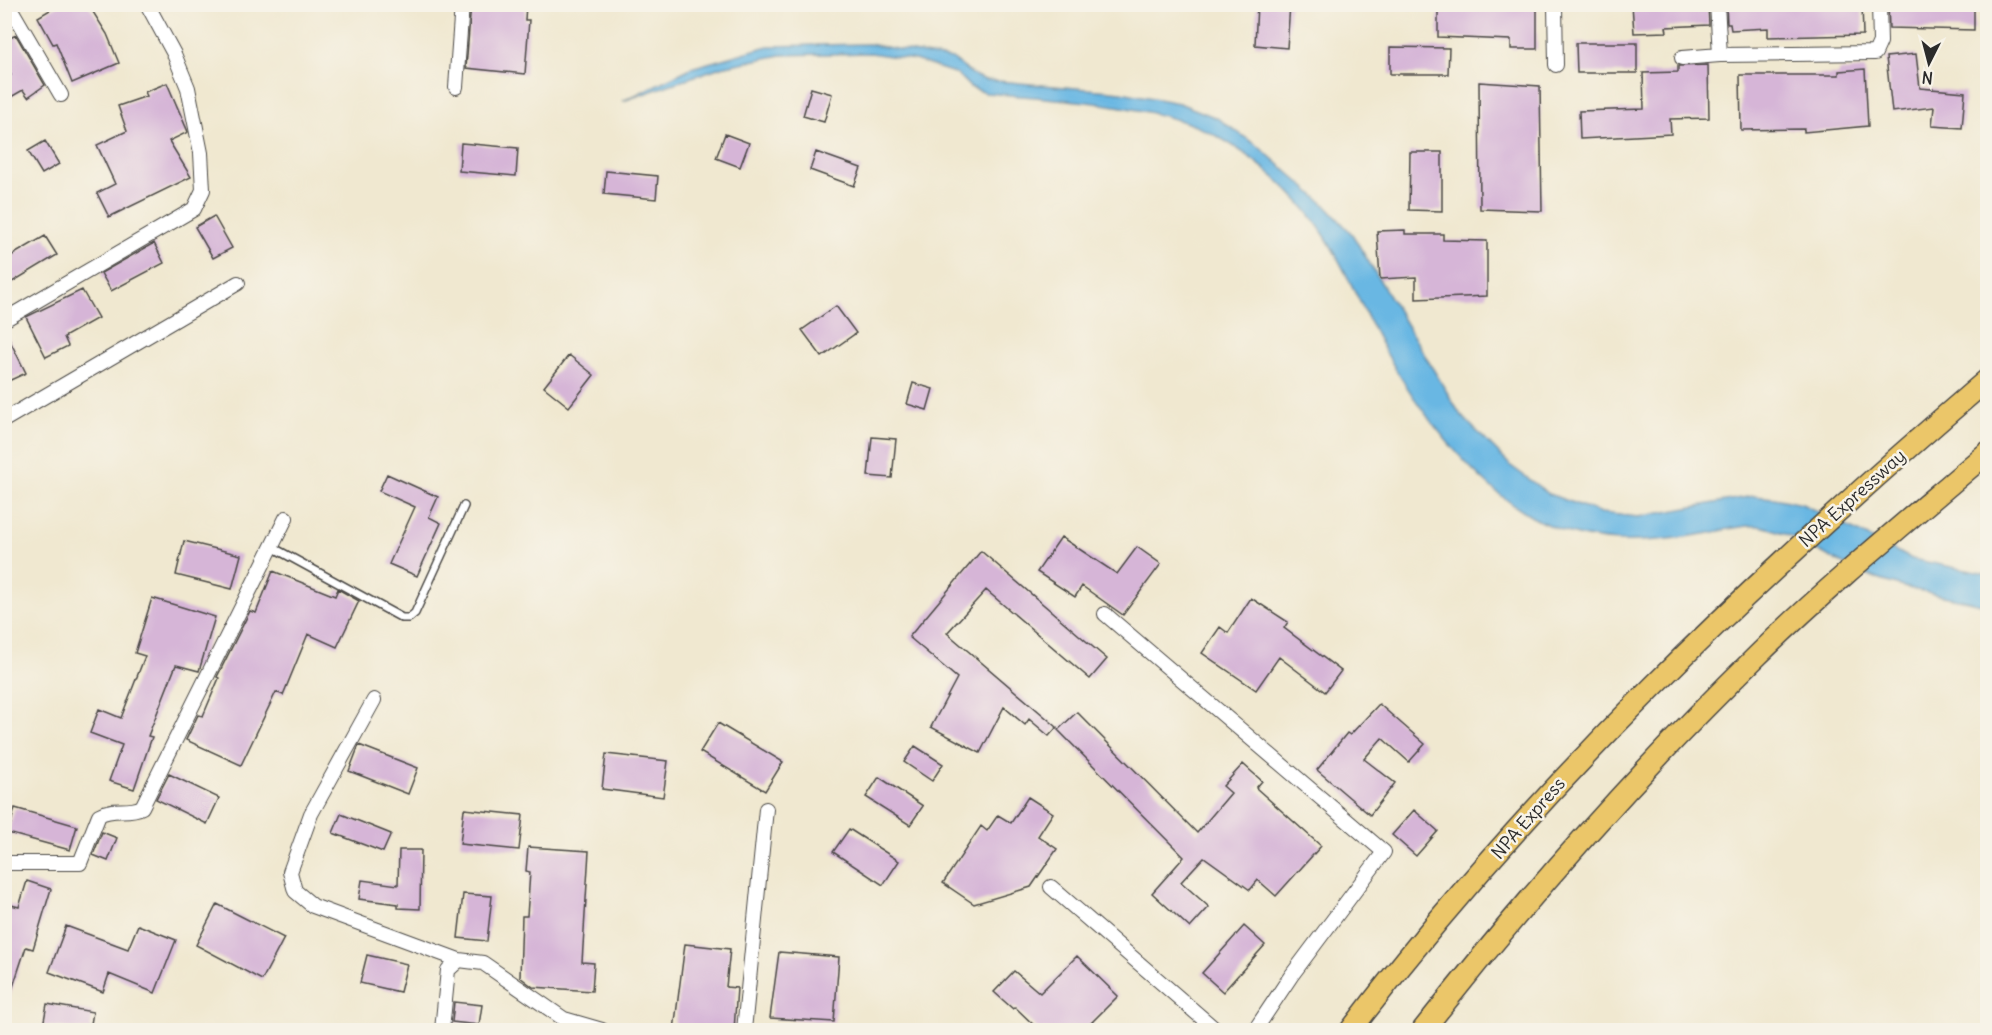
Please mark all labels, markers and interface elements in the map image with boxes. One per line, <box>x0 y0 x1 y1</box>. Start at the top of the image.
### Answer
north arrow <box>1899 33 1959 93</box>
text: N <box>1921 67 1934 88</box>
street label: NPA Expressway <box>1794 444 1910 552</box>
street label: NPA Express <box>1486 772 1570 864</box>

